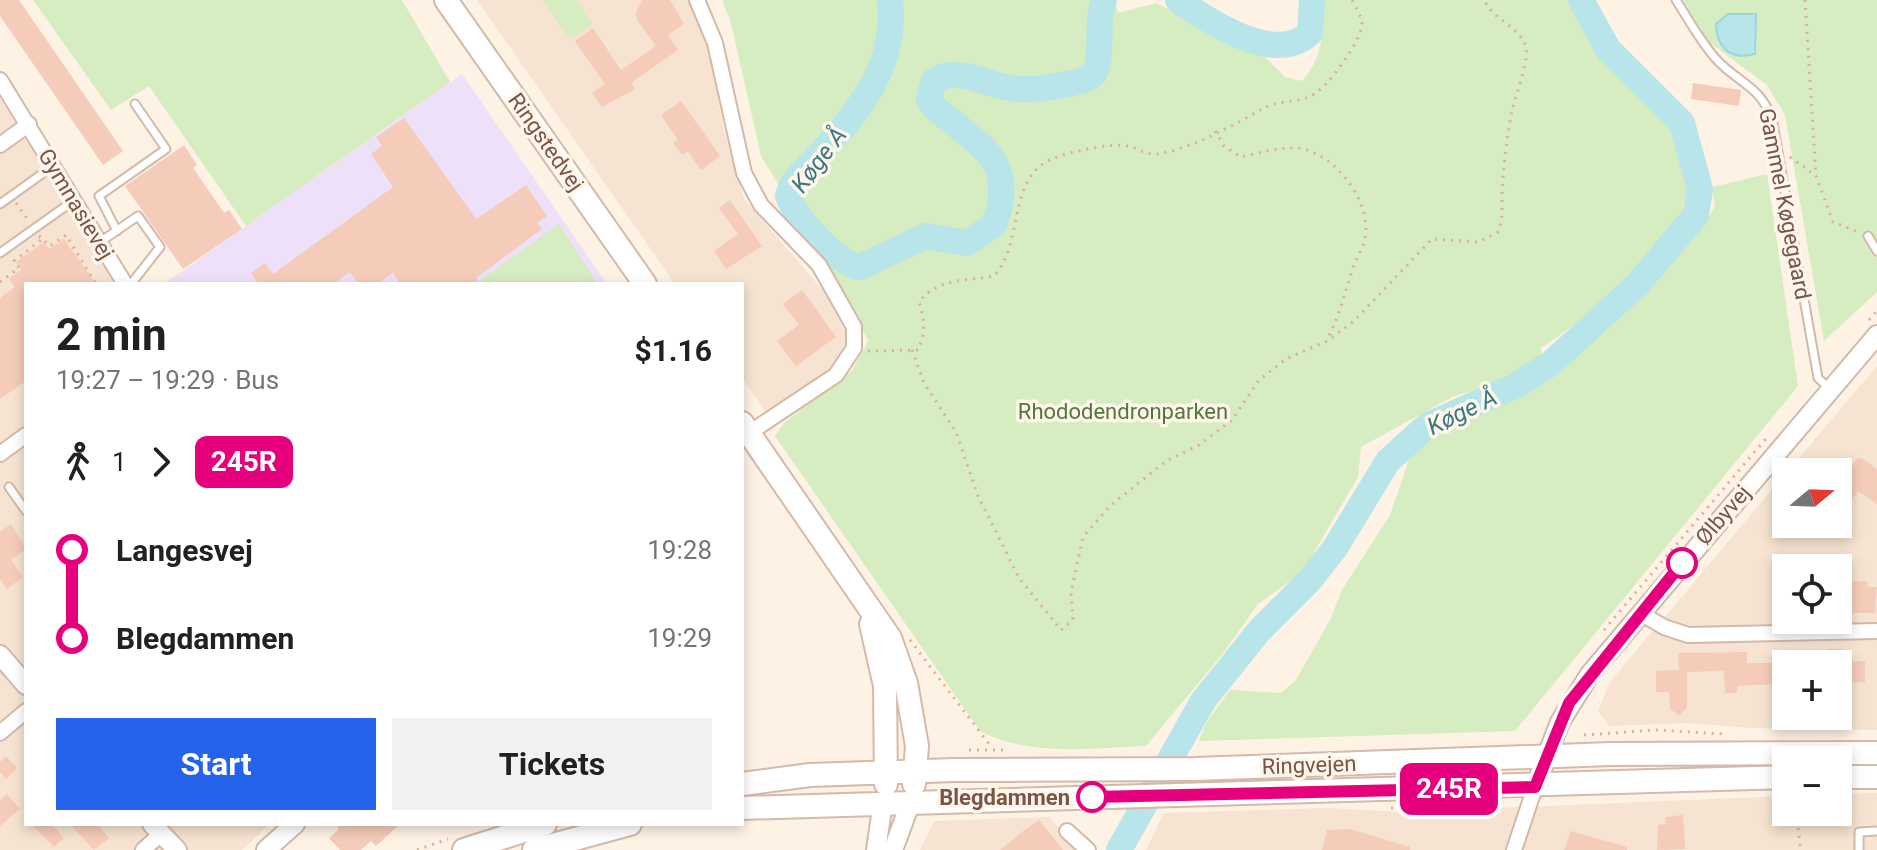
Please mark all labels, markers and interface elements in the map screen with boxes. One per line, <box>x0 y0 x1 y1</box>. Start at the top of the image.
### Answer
street label: Ringstedvej <box>503 88 589 196</box>
street label: Gammel Køgegaard <box>1754 106 1816 302</box>
water label: Køge Å <box>785 121 853 198</box>
street label: Gymnasievej <box>33 144 119 264</box>
text: 2 min <box>56 309 167 361</box>
text: $1.16 <box>634 333 712 368</box>
text: 19:27 – 19:29 · Bus <box>56 365 279 395</box>
water label: Køge Å <box>1422 382 1502 441</box>
park label: Rhododendronparken <box>1018 399 1228 424</box>
icon: walk <box>56 440 100 484</box>
icon: forward <box>139 440 183 484</box>
text: 245R <box>211 445 277 478</box>
text: 1 <box>112 447 127 477</box>
north arrow <box>1772 458 1852 538</box>
map controls <box>1772 458 1852 826</box>
street label: Ølbyvej <box>1690 480 1756 550</box>
text: Langesvej <box>116 533 253 568</box>
text: 19:28 <box>647 535 712 565</box>
unlabelled marker <box>1667 548 1697 578</box>
button: locate <box>1772 554 1852 634</box>
text: Blegdammen <box>116 621 294 656</box>
text: 19:29 <box>647 623 712 653</box>
button: + <box>1772 650 1852 730</box>
button: Start <box>56 718 376 810</box>
button: Tickets <box>392 718 712 810</box>
button: − <box>1772 746 1852 826</box>
street label: Ringvejen <box>1261 751 1357 779</box>
line badge: 245R <box>1393 763 1505 815</box>
text: 245R <box>1416 772 1482 805</box>
marker: Blegdammen <box>1077 782 1107 812</box>
place label: Blegdammen <box>939 785 1070 810</box>

